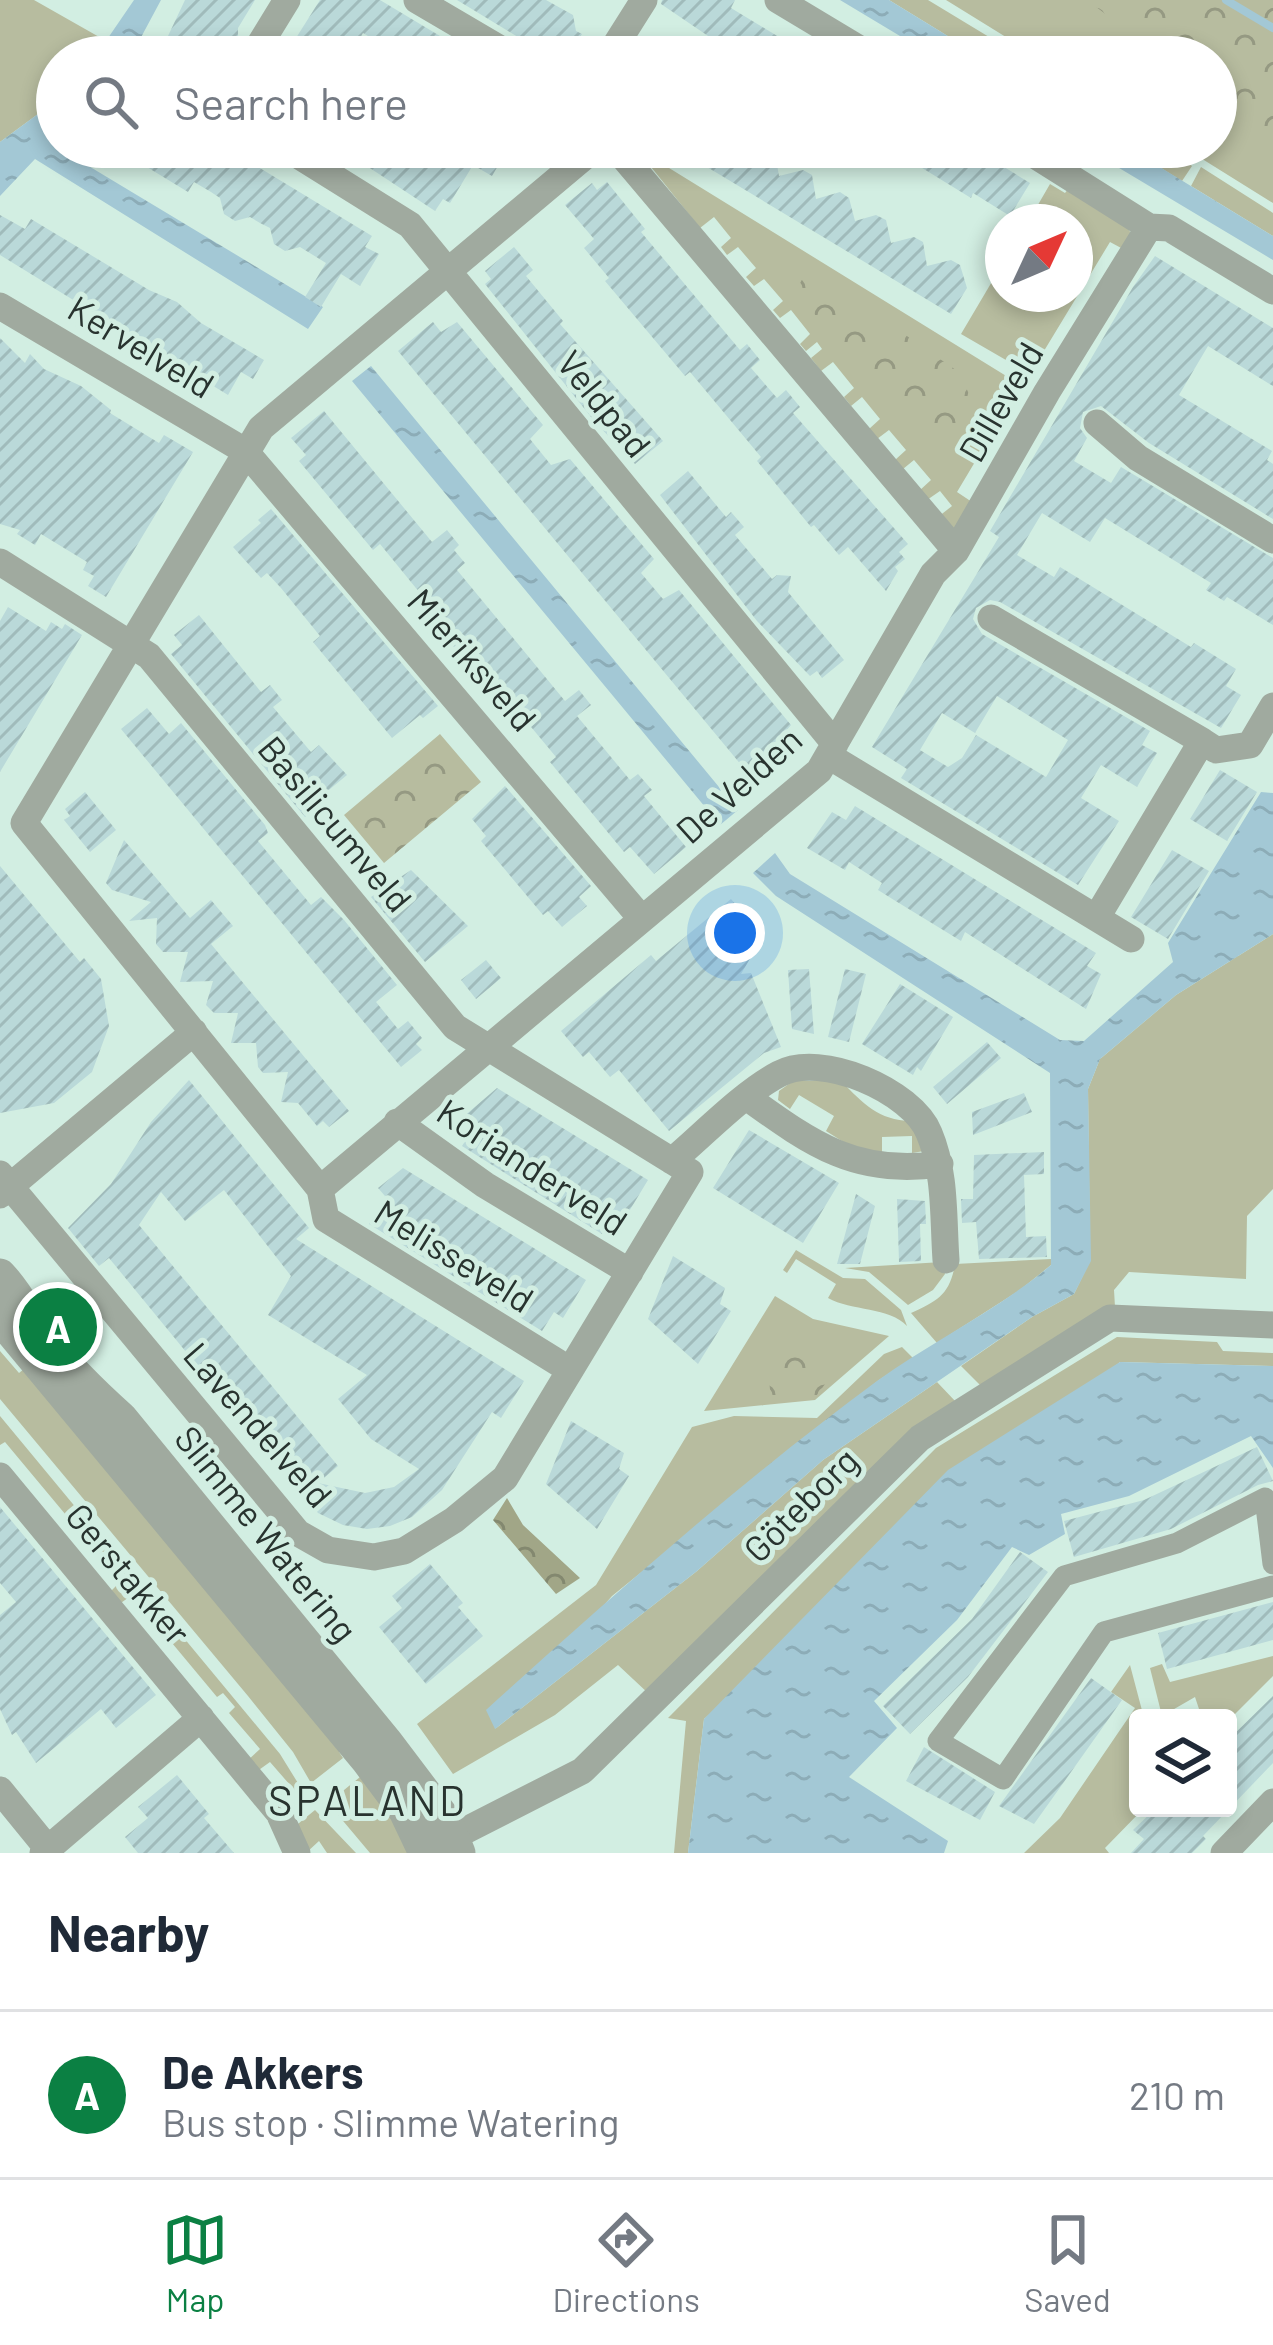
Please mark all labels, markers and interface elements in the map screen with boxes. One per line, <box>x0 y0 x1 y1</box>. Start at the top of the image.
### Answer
search box <box>36 36 1237 168</box>
icon: search <box>78 69 144 135</box>
text: Search here <box>174 75 408 129</box>
north arrow <box>985 204 1093 312</box>
street label: Kervelveld <box>61 285 222 406</box>
street label: Dilleveld <box>948 334 1051 468</box>
street label: Veldpad <box>549 341 661 465</box>
street label: Mieriksveld <box>400 579 546 739</box>
street label: De Velden <box>666 716 810 851</box>
street label: Basilicumveld <box>250 727 422 920</box>
your location <box>705 903 765 963</box>
street label: Korianderveld <box>430 1088 636 1243</box>
street label: Melisseveld <box>368 1189 542 1320</box>
pin: A <box>19 1282 97 1372</box>
street label: Lavendelveld <box>176 1333 342 1515</box>
street label: Slimme Watering <box>167 1417 367 1650</box>
street label: Göteborg <box>734 1438 866 1570</box>
street label: Gerstakker <box>58 1494 200 1652</box>
map controls <box>1129 1709 1237 1817</box>
button: layers <box>1129 1709 1237 1817</box>
district label: SPALAND <box>268 1774 468 1824</box>
text: Nearby <box>48 1901 209 1962</box>
text: De Akkers <box>162 2044 364 2098</box>
text: A <box>74 2071 100 2118</box>
text: 210 m <box>1129 2071 1225 2118</box>
text: Bus stop · Slimme Watering <box>162 2098 619 2145</box>
tab: Map <box>162 2207 228 2319</box>
tab: Directions <box>552 2207 700 2319</box>
tab: Saved <box>1024 2207 1111 2319</box>

